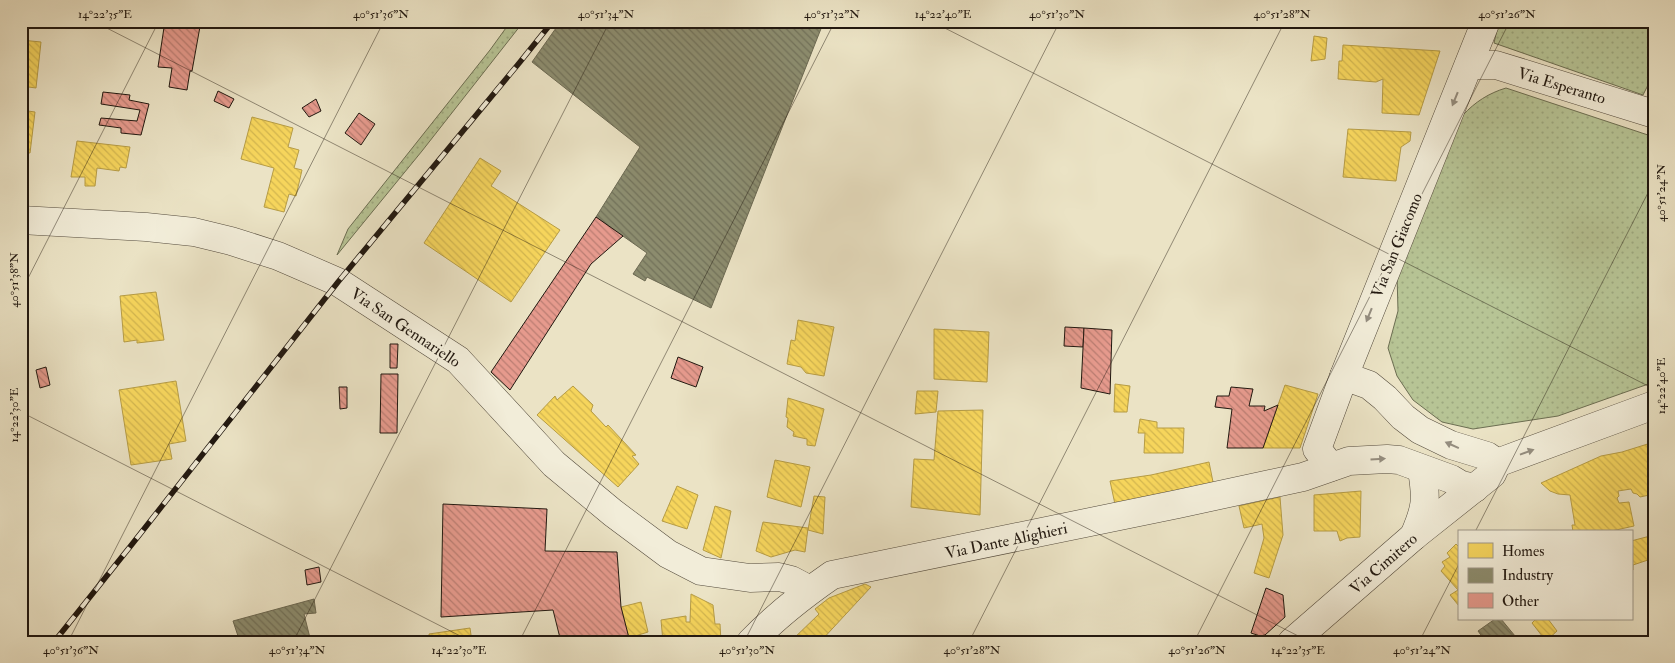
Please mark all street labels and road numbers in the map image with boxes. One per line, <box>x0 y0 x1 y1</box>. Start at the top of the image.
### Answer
street label: Via Esperanto <box>1515 63 1608 110</box>
street label: Via San Giacomo <box>1367 190 1427 301</box>
street label: Via San Gennariello <box>347 284 465 372</box>
street label: Via Dante Alighieri <box>943 518 1069 564</box>
street label: Via Cimitero <box>1346 529 1422 599</box>

